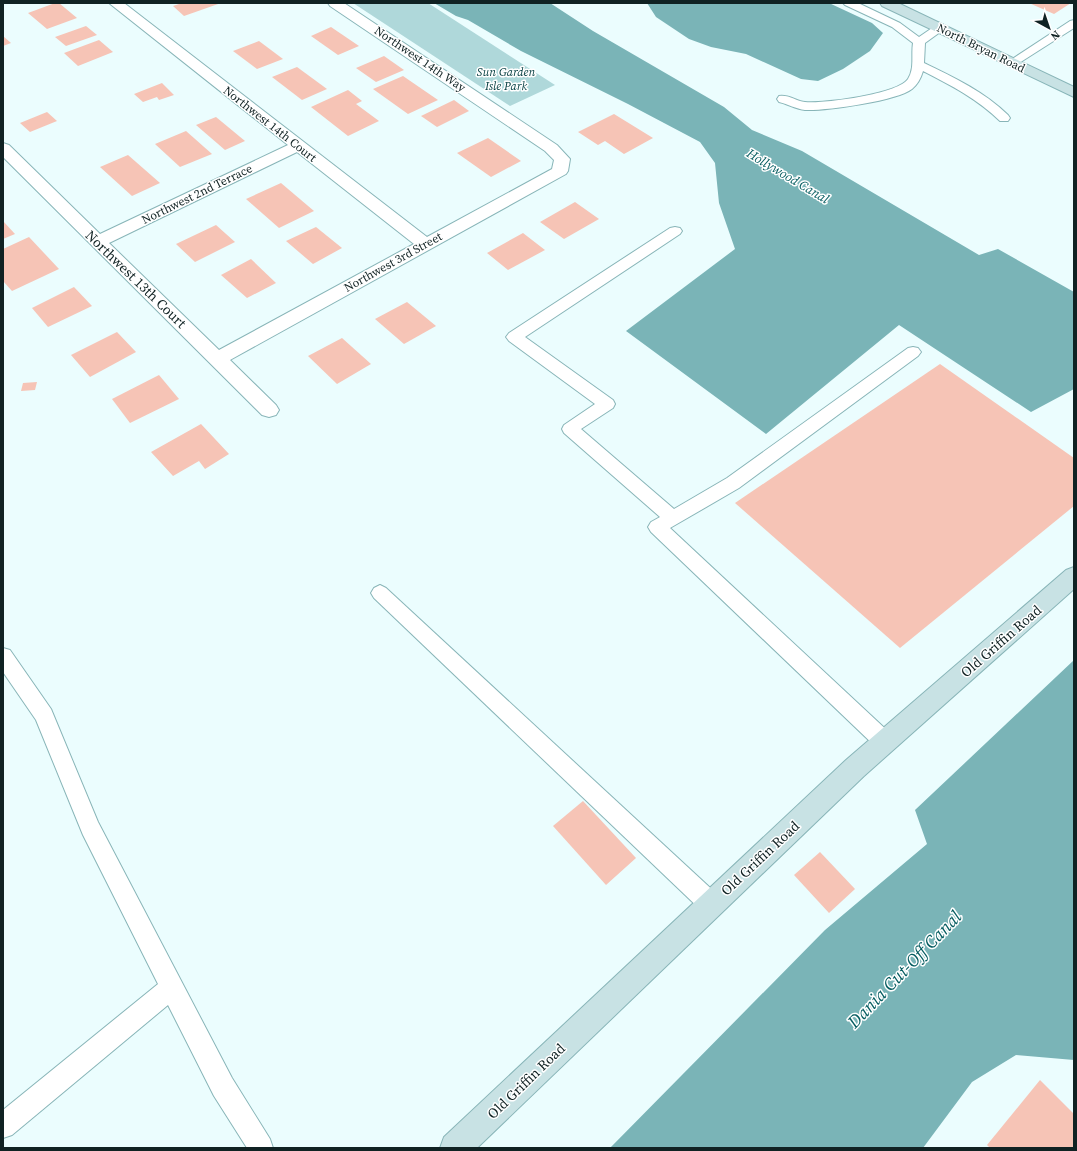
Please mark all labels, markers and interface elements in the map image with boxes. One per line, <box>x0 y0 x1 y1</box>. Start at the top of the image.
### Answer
north arrow <box>1029 8 1069 48</box>
street label: North Bryan Road <box>934 20 1028 76</box>
street label: Northwest 14th Way <box>371 23 469 96</box>
text: N <box>1047 27 1063 44</box>
park label: Sun Garden Isle Park <box>477 64 535 94</box>
street label: Northwest 14th Court <box>220 82 320 166</box>
water label: Hollywood Canal <box>743 144 833 208</box>
street label: Northwest 2nd Terrace <box>139 160 255 228</box>
street label: Northwest 13th Court <box>81 225 191 333</box>
street label: Northwest 3rd Street <box>341 228 445 296</box>
street label: Old Griffin Road <box>956 600 1046 682</box>
street label: Old Griffin Road <box>716 816 804 900</box>
water label: Dania Cut-Off Canal <box>841 905 967 1034</box>
street label: Old Griffin Road <box>483 1039 569 1123</box>

